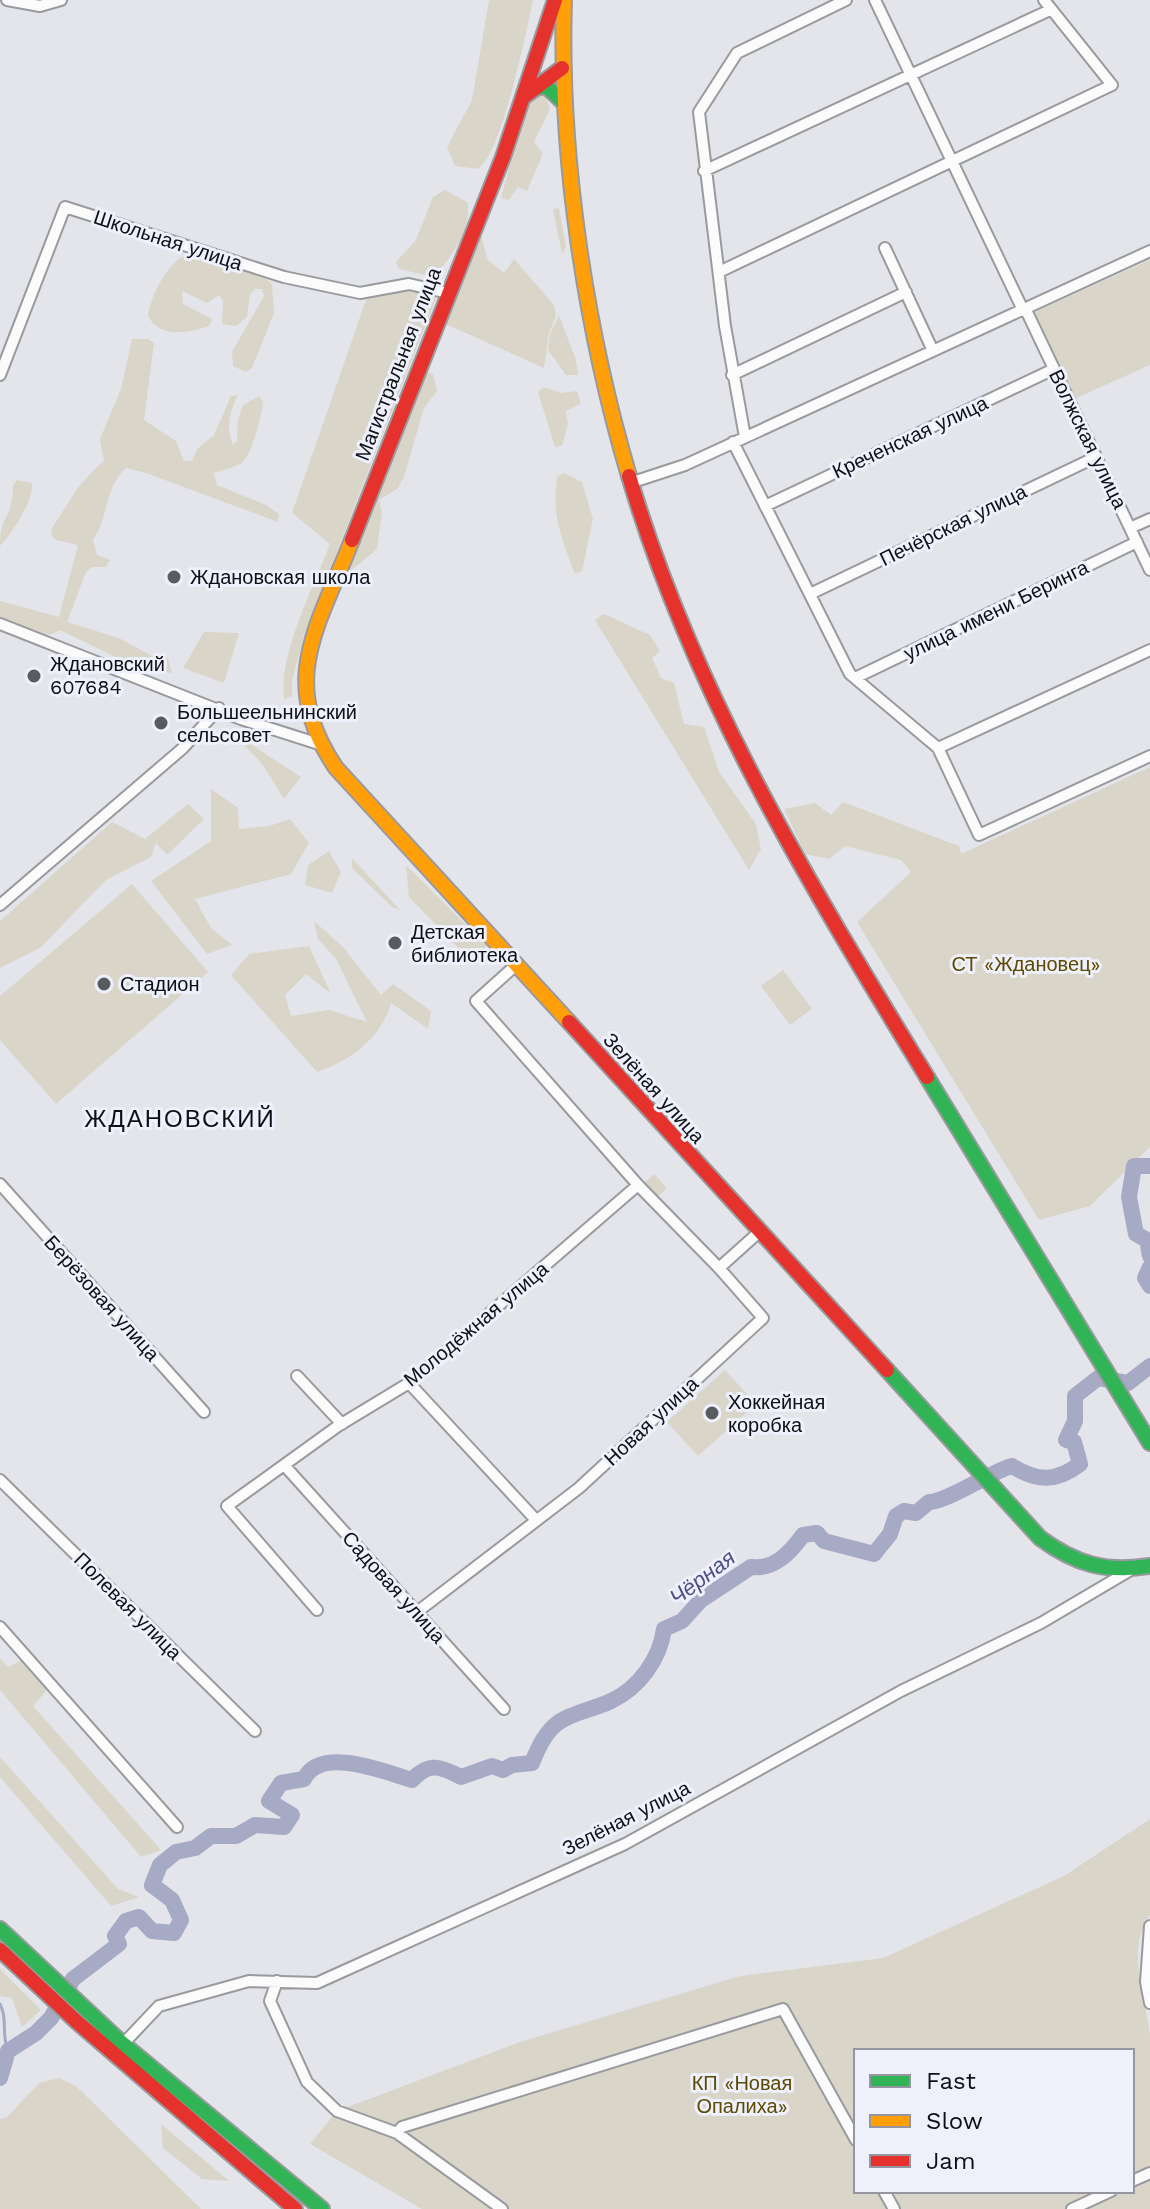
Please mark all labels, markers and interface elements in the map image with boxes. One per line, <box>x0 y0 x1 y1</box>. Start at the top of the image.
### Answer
street label: Школьная улица <box>91 205 246 276</box>
street label: Магистральная улица <box>350 263 446 464</box>
street label: Волжская улица <box>1044 365 1132 513</box>
street label: Креченская улица <box>828 390 992 484</box>
street label: Печёрская улица <box>876 479 1031 571</box>
street label: улица имени Беринга <box>900 554 1093 665</box>
place label: Ждановская школа <box>190 565 371 589</box>
marker: Ждановская школа <box>165 568 183 586</box>
place label: Ждановский 607684 <box>50 652 165 699</box>
marker: Ждановский 607684 <box>25 667 43 685</box>
place label: Большеельнинский сельсовет <box>177 700 357 747</box>
marker: Большеельнинский сельсовет <box>152 714 170 732</box>
place label: Детская библиотека <box>411 920 519 967</box>
marker: Детская библиотека <box>386 934 404 952</box>
park label: СТ «Ждановец» <box>952 952 1100 976</box>
place label: Стадион <box>120 972 200 996</box>
marker: Стадион <box>95 975 113 993</box>
street label: Зелёная улица <box>598 1028 710 1149</box>
district label: ЖДАНОВСКИЙ <box>84 1105 276 1133</box>
street label: Берёзовая улица <box>39 1230 165 1366</box>
street label: Молодёжная улица <box>399 1256 554 1391</box>
street label: Новая улица <box>599 1371 704 1471</box>
place label: Хоккейная коробка <box>728 1390 825 1437</box>
marker: Хоккейная коробка <box>703 1404 721 1422</box>
street label: Садовая улица <box>337 1526 451 1649</box>
water label: Чёрная <box>665 1545 740 1610</box>
street label: Полевая улица <box>69 1547 187 1665</box>
street label: Зелёная улица <box>558 1775 695 1861</box>
legend <box>854 2049 1134 2193</box>
text: Fast <box>926 2067 976 2095</box>
park label: КП «Новая Опалиха» <box>692 2071 792 2118</box>
text: Slow <box>926 2107 983 2135</box>
text: Jam <box>926 2147 976 2175</box>

